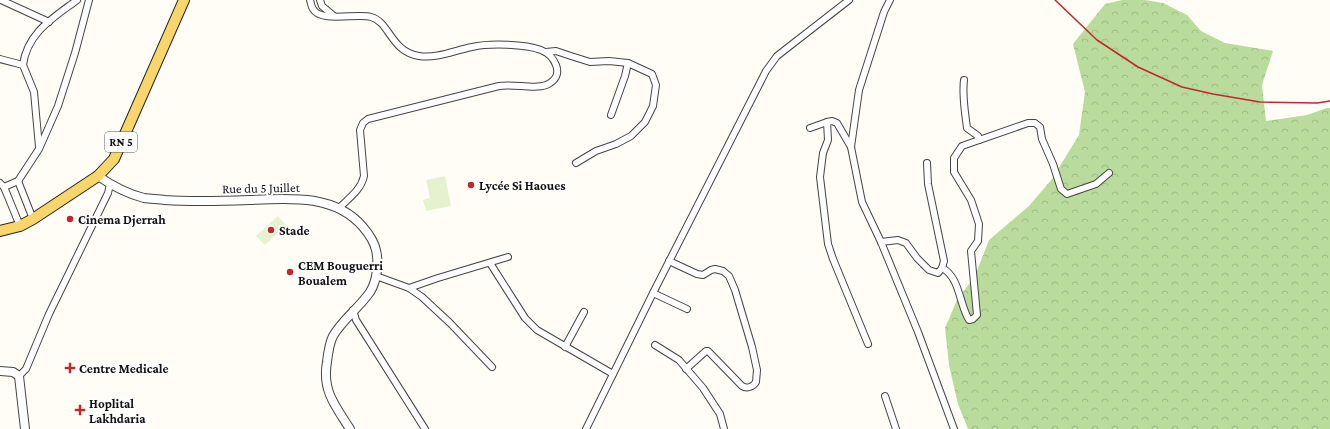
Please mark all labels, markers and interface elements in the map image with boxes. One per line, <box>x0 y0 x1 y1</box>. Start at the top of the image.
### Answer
road number: RN 5 <box>105 132 137 152</box>
place label: Lycée Si Haoues <box>479 178 566 193</box>
street label: Rue du 5 Juillet <box>222 180 301 196</box>
marker: Lycée Si Haoues <box>466 180 476 190</box>
place label: Cinema Djerrah <box>78 212 166 228</box>
marker: Cinema Djerrah <box>65 214 75 224</box>
place label: Stade <box>279 223 310 238</box>
marker: Stade <box>266 225 276 235</box>
place label: CEM Bouguerri Boualem <box>298 258 383 288</box>
marker: CEM Bouguerri Boualem <box>285 267 295 277</box>
place label: Centre Medicale <box>79 361 169 376</box>
marker: Centre Medicale <box>64 362 76 374</box>
place label: Hoplital Lakhdaria <box>89 396 146 426</box>
marker: Hoplital Lakhdaria <box>74 404 86 416</box>

